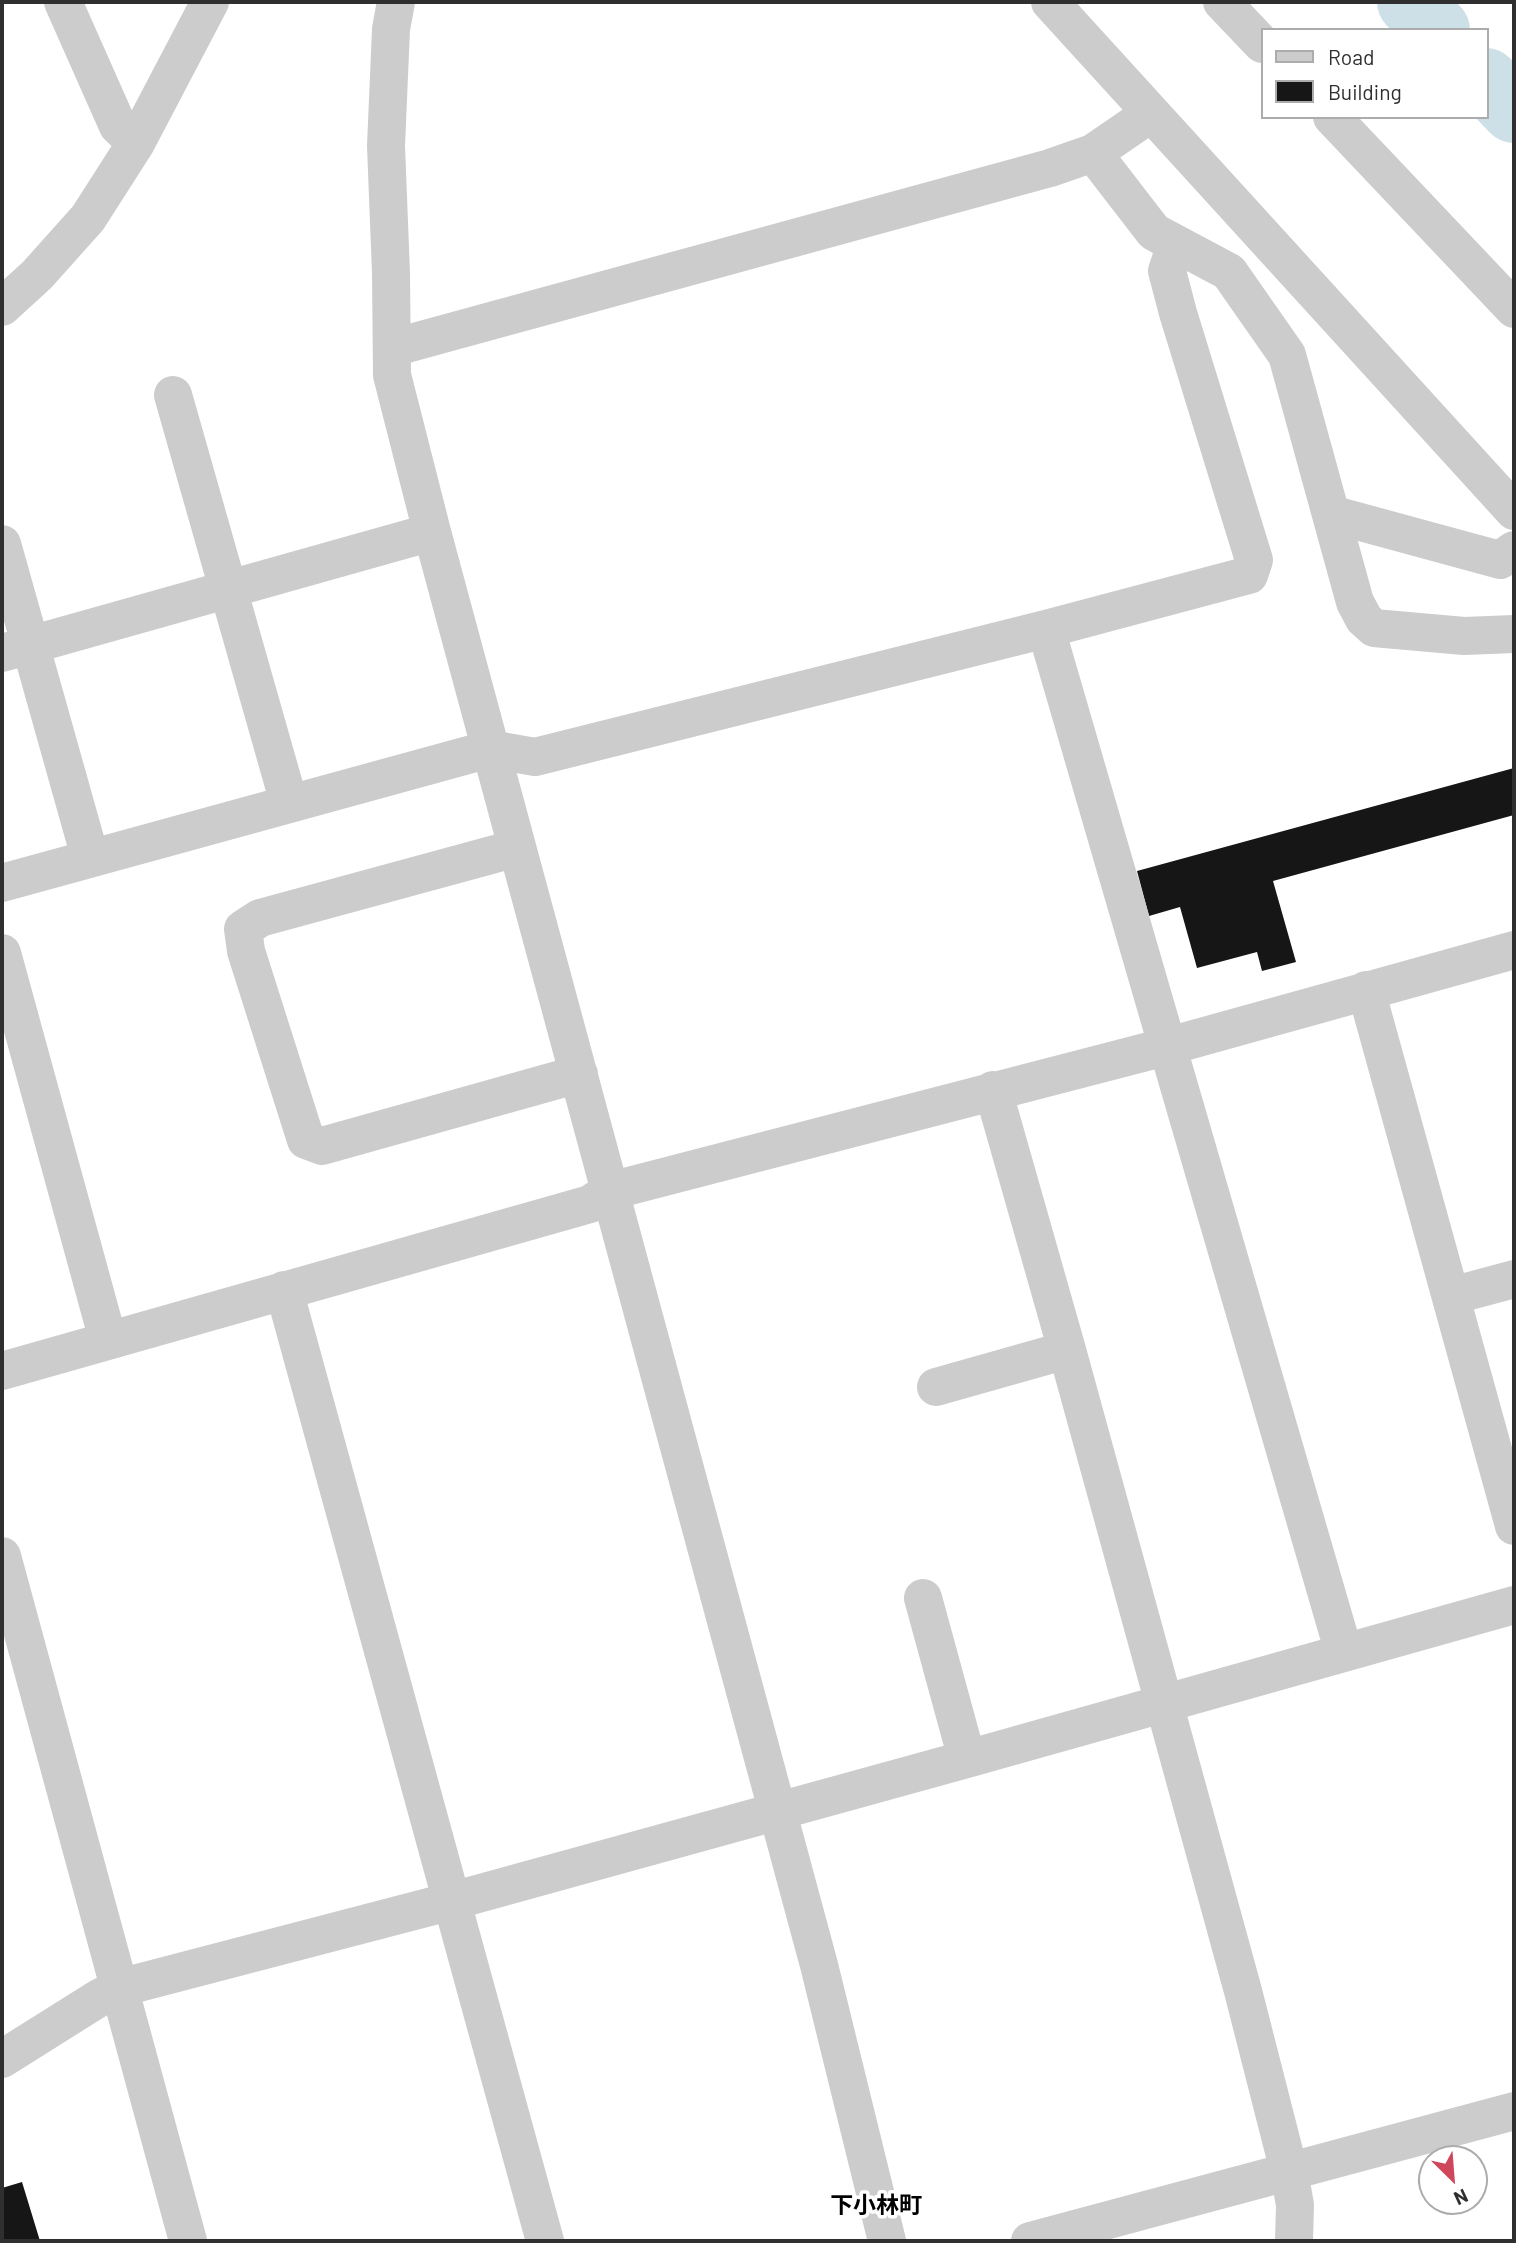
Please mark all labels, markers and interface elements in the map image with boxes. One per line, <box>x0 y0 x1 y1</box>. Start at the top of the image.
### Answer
legend <box>1260 28 1488 119</box>
text: Road <box>1328 44 1374 69</box>
text: Building <box>1328 79 1402 104</box>
north arrow <box>1418 2145 1488 2215</box>
text: N <box>1451 2185 1472 2211</box>
district label: 下小林町 <box>830 2191 922 2219</box>

